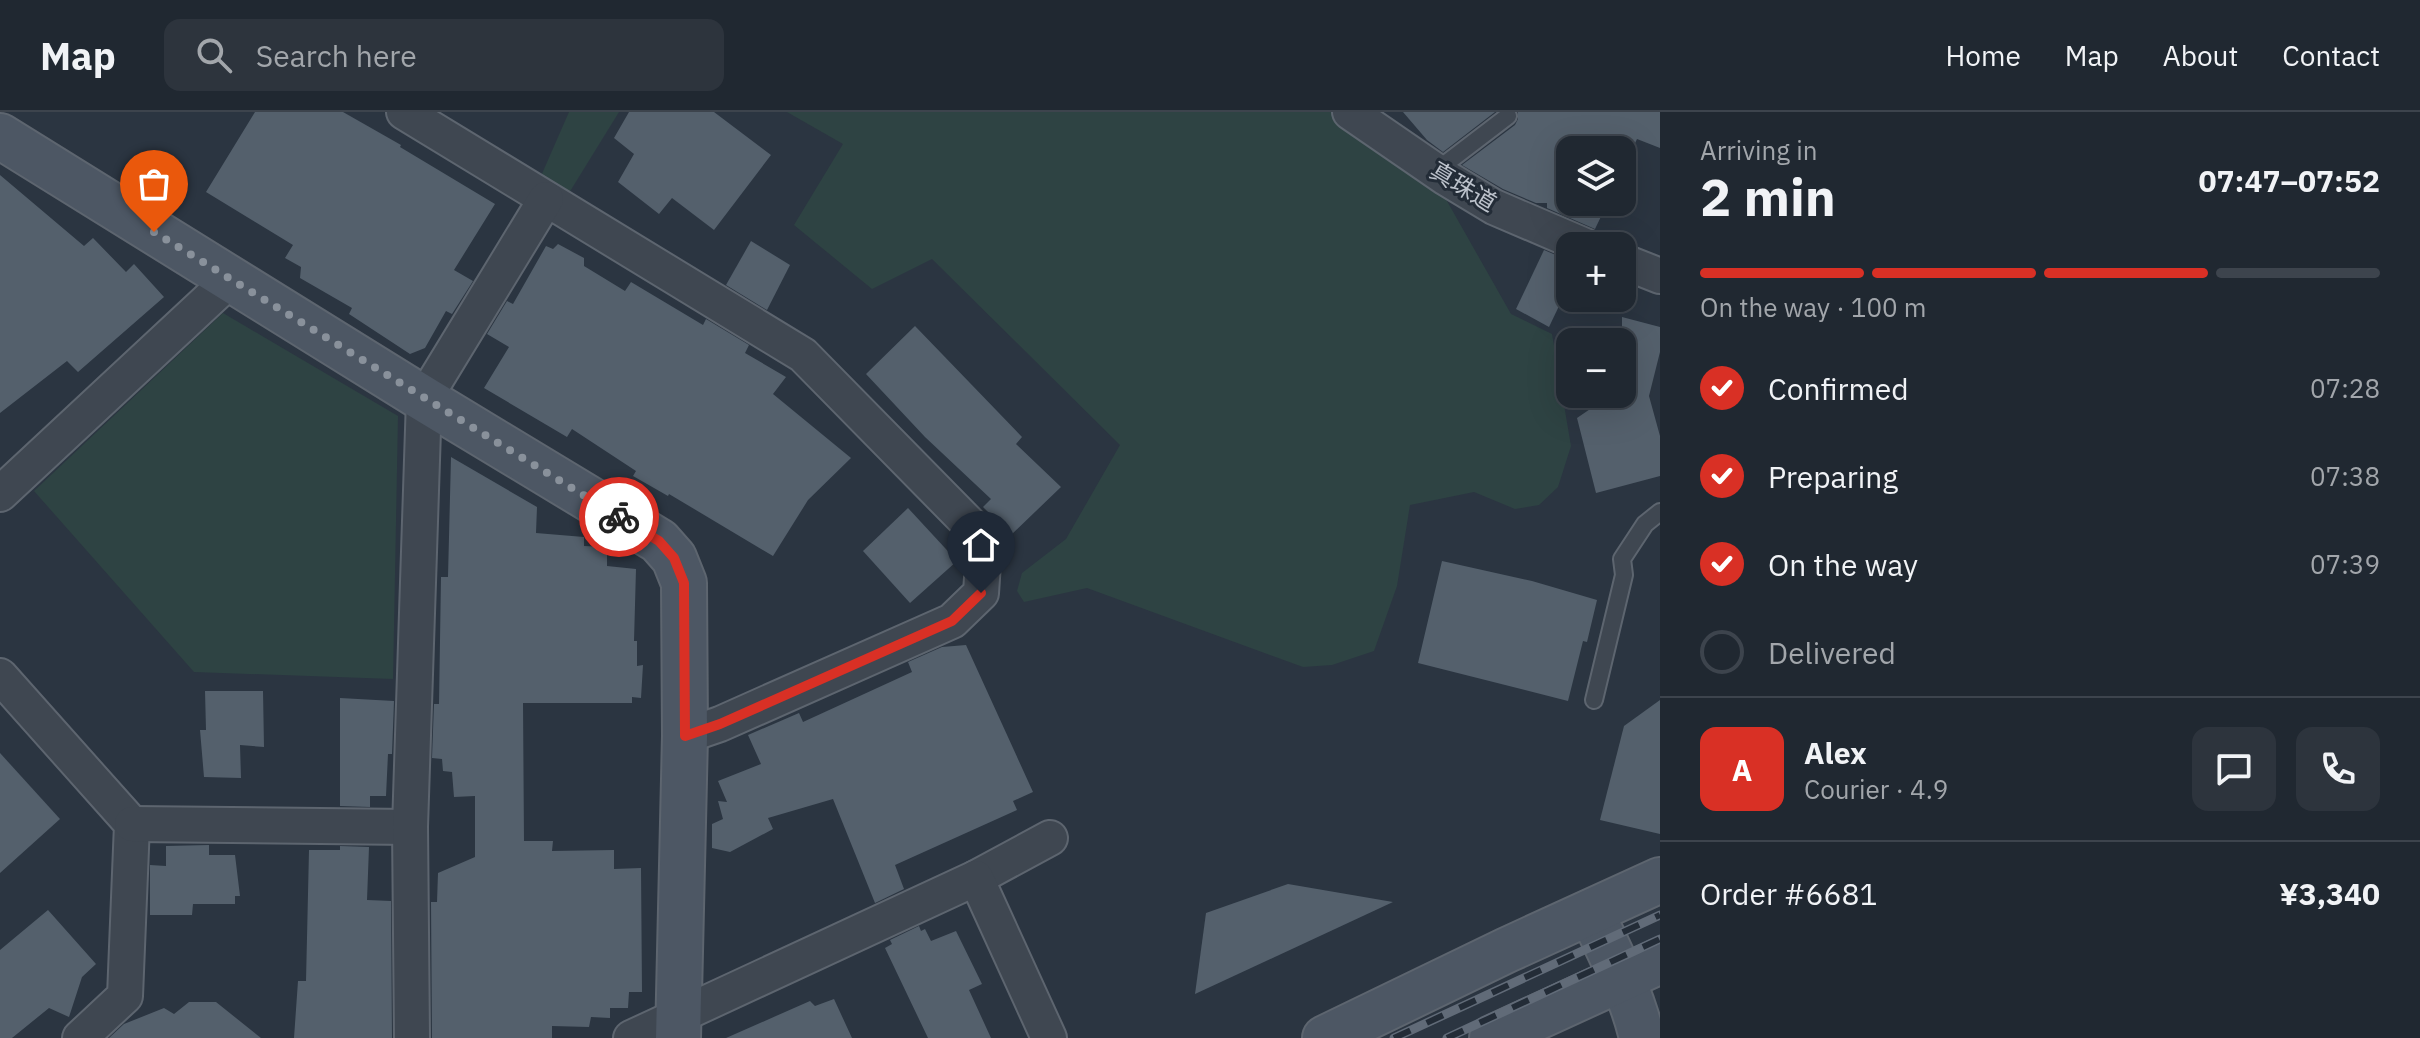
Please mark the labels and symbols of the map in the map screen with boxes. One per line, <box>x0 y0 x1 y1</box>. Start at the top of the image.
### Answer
pin <box>120 150 188 232</box>
street label: 真珠道 <box>1424 154 1503 218</box>
courier <box>579 477 659 557</box>
pin <box>947 511 1015 593</box>

